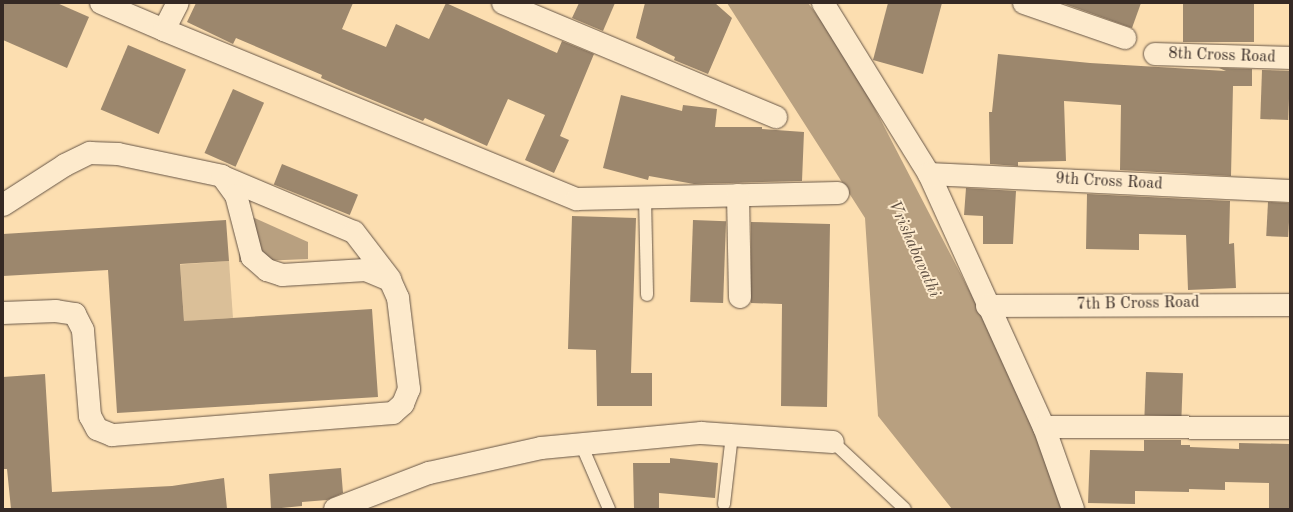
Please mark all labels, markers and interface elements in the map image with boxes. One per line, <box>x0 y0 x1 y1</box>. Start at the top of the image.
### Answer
street label: 8th Cross Road <box>1168 45 1276 67</box>
street label: 9th Cross Road <box>1055 170 1163 194</box>
water label: Vrishabavathi <box>883 197 945 301</box>
street label: 7th B Cross Road <box>1076 293 1200 315</box>

